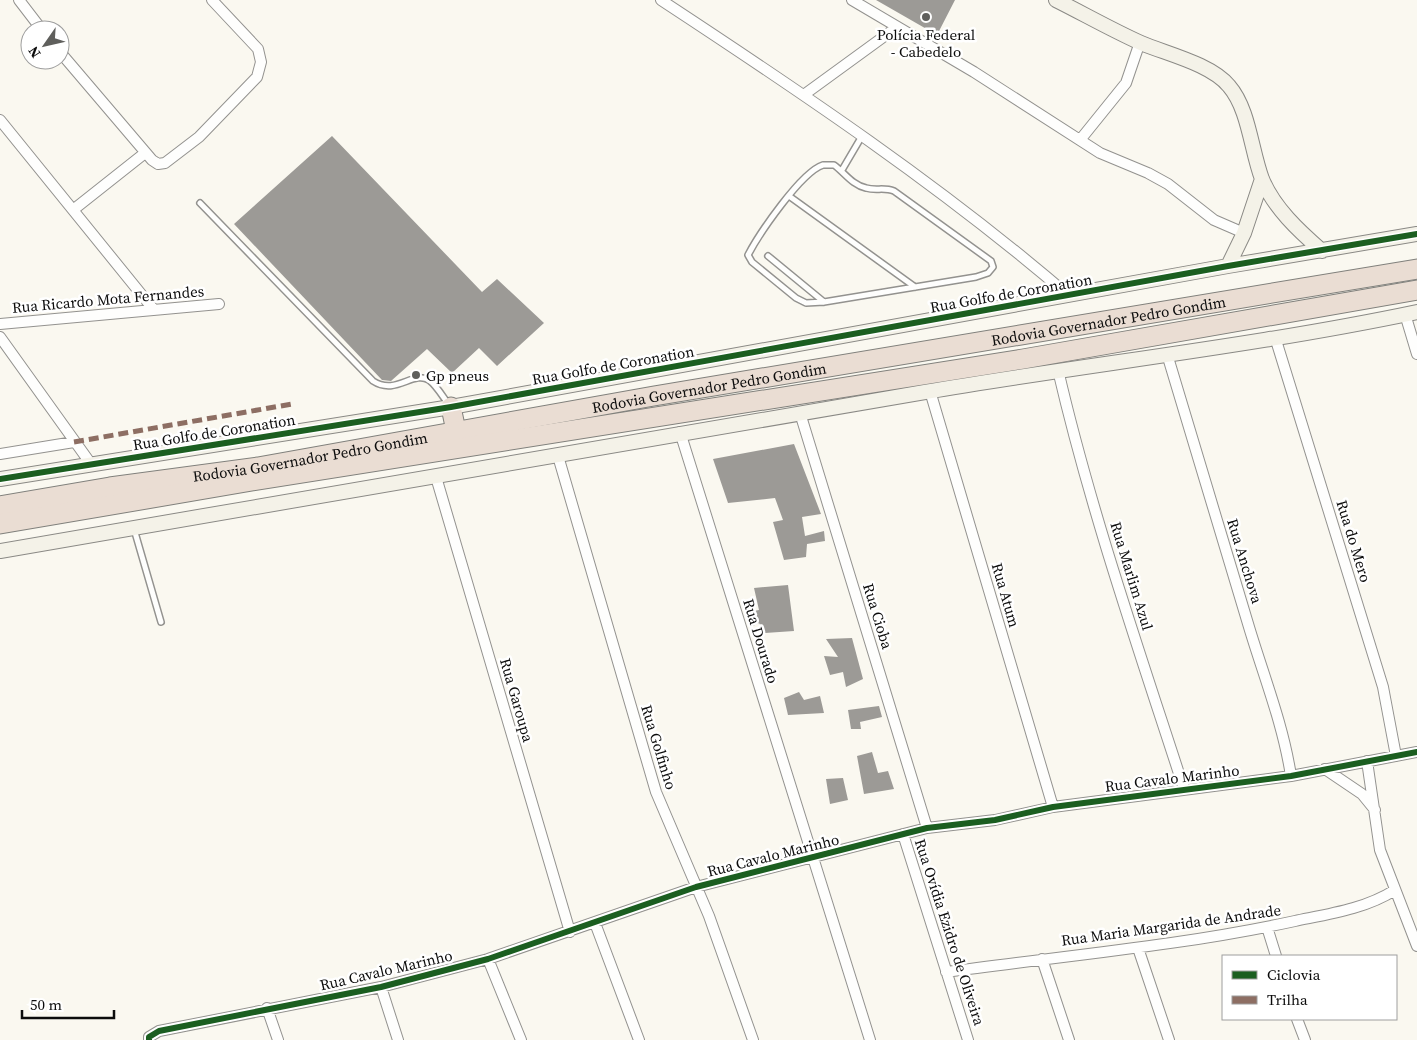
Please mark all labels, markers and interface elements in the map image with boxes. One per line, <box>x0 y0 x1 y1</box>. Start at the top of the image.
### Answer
marker: Polícia Federal - Cabedelo <box>920 11 932 23</box>
north arrow <box>20 20 70 70</box>
place label: Polícia Federal - Cabedelo <box>877 24 976 62</box>
text: N <box>23 42 45 62</box>
street label: Rua Golfo de Coronation <box>928 268 1094 318</box>
street label: Rua Ricardo Mota Fernandes <box>11 280 205 318</box>
street label: Rodovia Governador Pedro Gondim <box>989 290 1228 350</box>
street label: Rua Golfo de Coronation <box>530 340 696 390</box>
street label: Rodovia Governador Pedro Gondim <box>590 357 828 417</box>
place label: Gp pneus <box>426 365 489 386</box>
marker: Gp pneus <box>410 369 422 381</box>
street label: Rua Golfo de Coronation <box>131 409 297 455</box>
street label: Rodovia Governador Pedro Gondim <box>191 426 430 486</box>
street label: Rua do Mero <box>1332 497 1376 585</box>
street label: Rua Anchova <box>1222 516 1268 606</box>
street label: Rua Marlim Azul <box>1106 519 1159 633</box>
street label: Rua Atum <box>987 560 1025 630</box>
street label: Rua Cioba <box>858 581 898 652</box>
street label: Rua Dourado <box>738 596 784 686</box>
street label: Rua Garoupa <box>495 656 539 745</box>
street label: Rua Golfinho <box>636 702 682 792</box>
street label: Rua Cavalo Marinho <box>1104 759 1240 797</box>
street label: Rua Cavalo Marinho <box>705 828 841 882</box>
street label: Rua Ovídia Ezidro de Oliveira <box>910 836 990 1028</box>
street label: Rua Maria Margarida de Andrade <box>1060 899 1283 951</box>
street label: Rua Cavalo Marinho <box>318 945 454 995</box>
legend <box>1222 955 1397 1020</box>
text: Ciclovia <box>1267 964 1321 985</box>
scale bar <box>22 988 115 1020</box>
text: Trilha <box>1267 989 1308 1010</box>
text: 50 m <box>30 994 62 1015</box>

